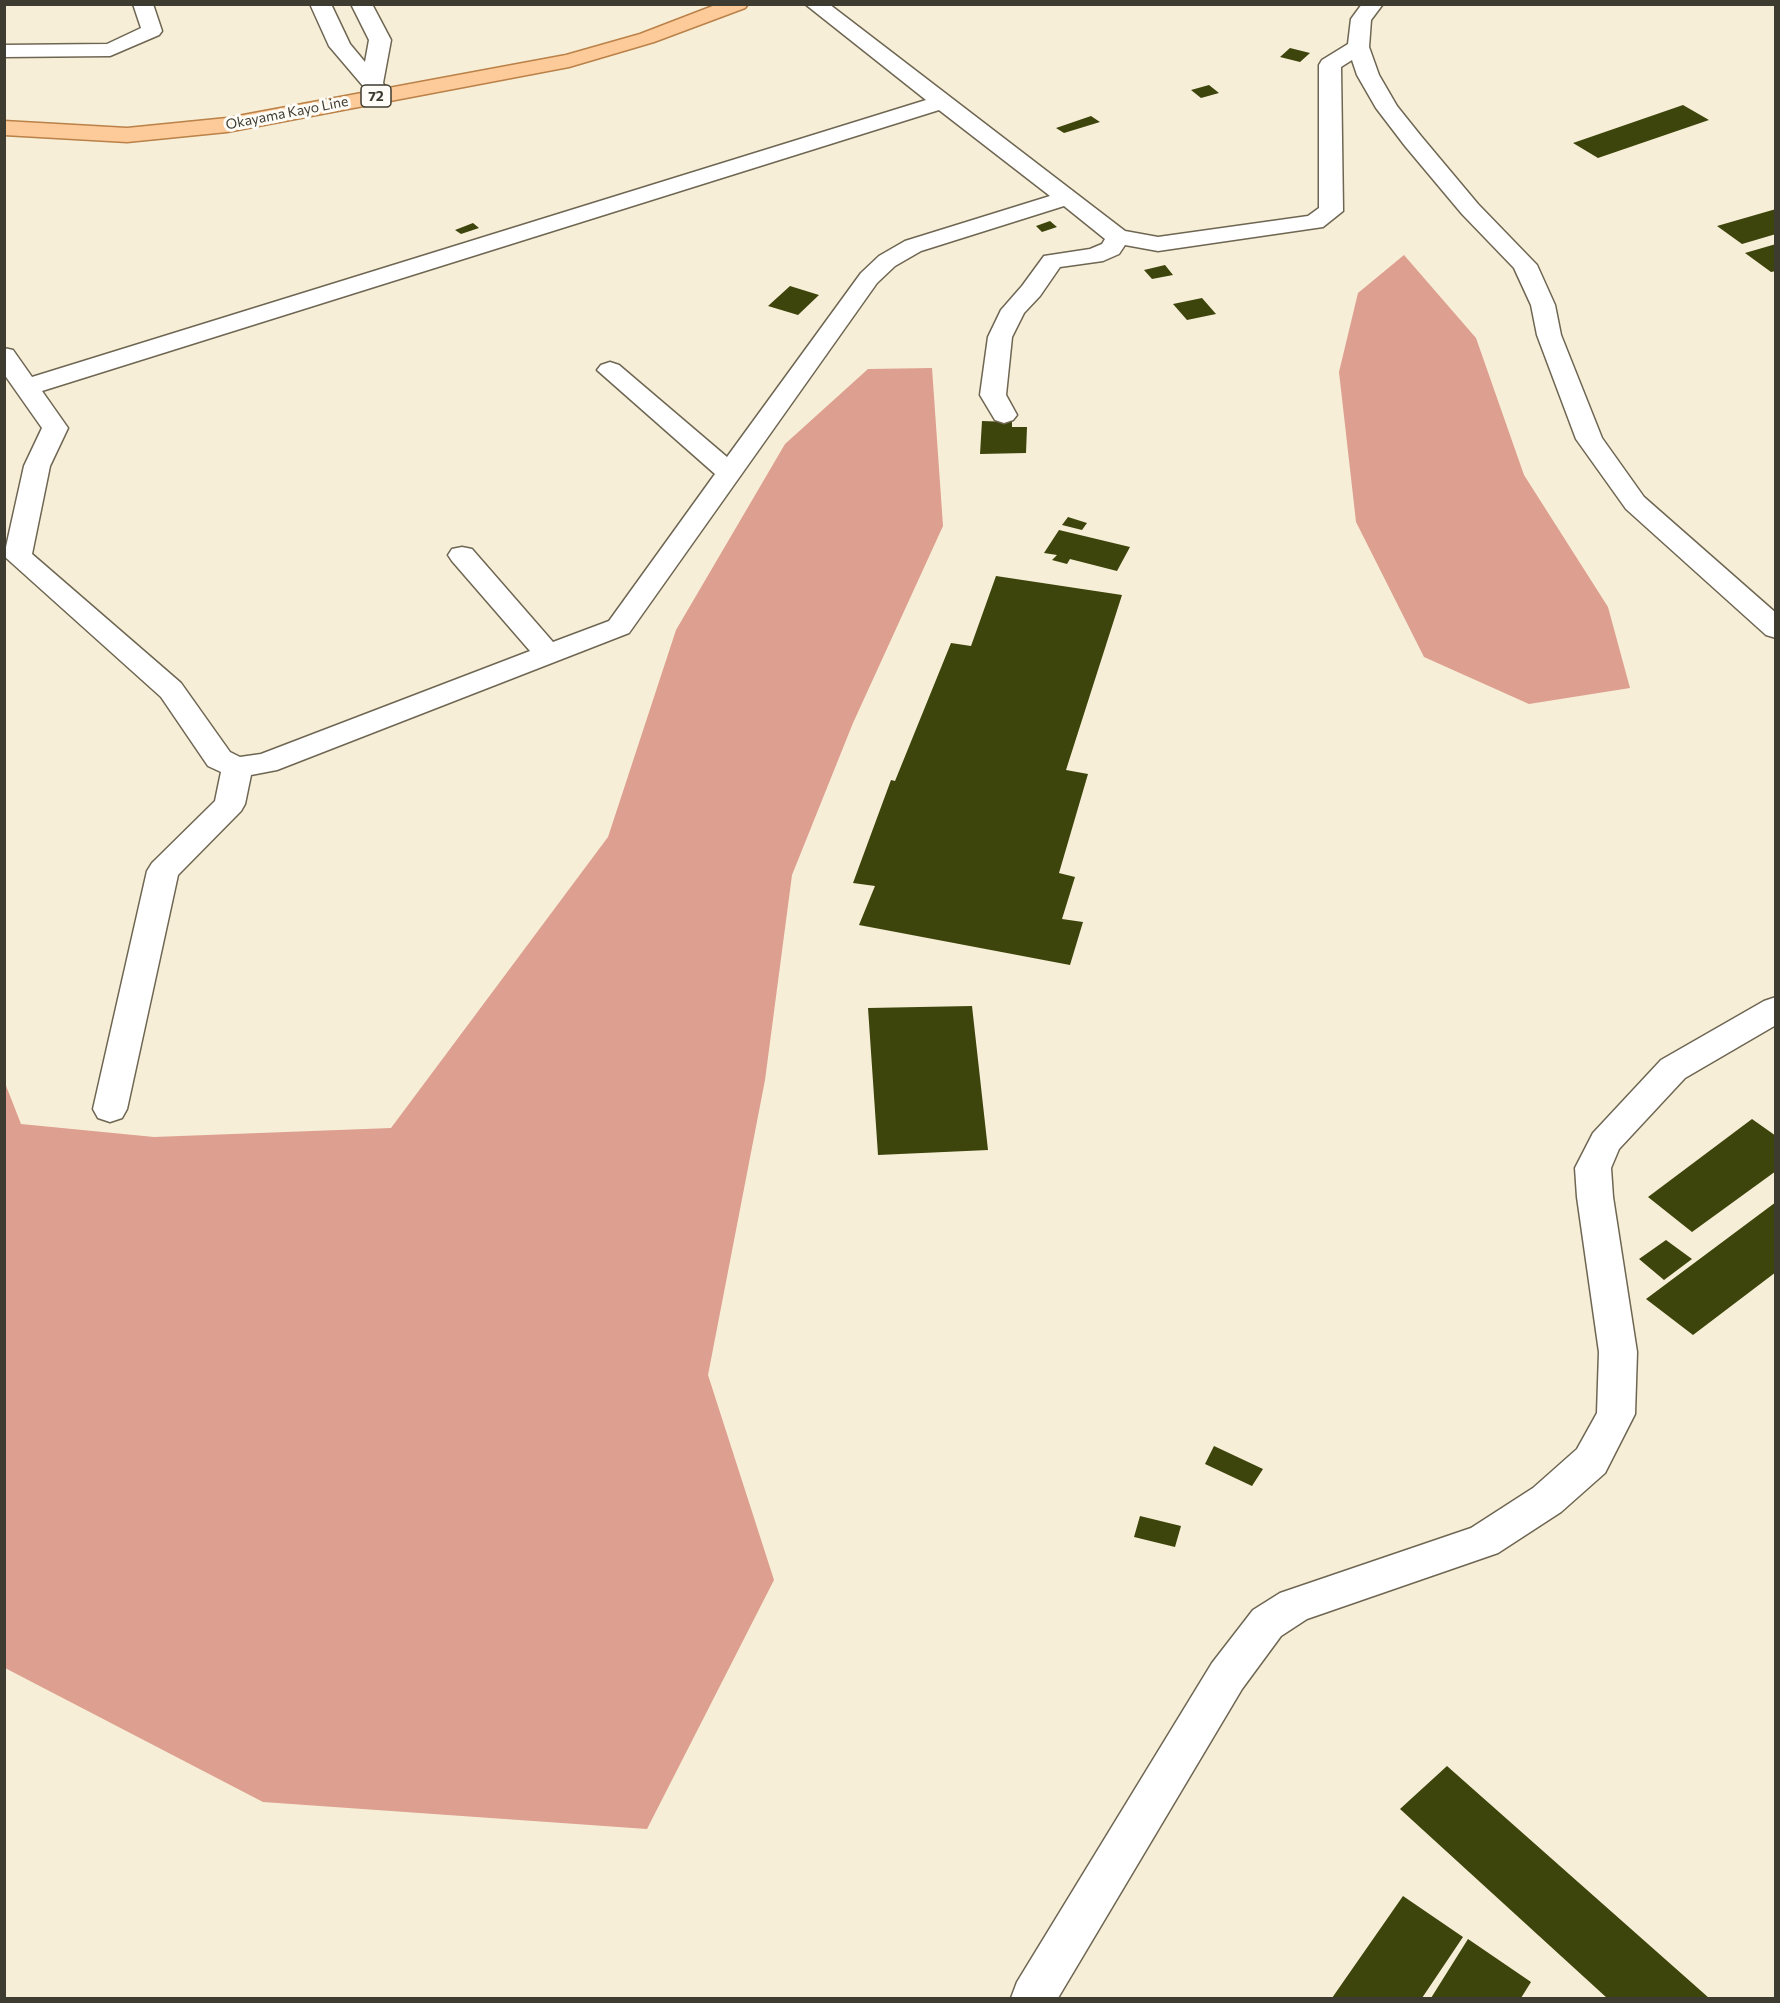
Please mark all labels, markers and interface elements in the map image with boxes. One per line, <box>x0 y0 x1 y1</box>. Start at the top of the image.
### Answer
road number: 72 <box>361 85 391 107</box>
street label: Okayama Kayo Line <box>224 93 350 133</box>

